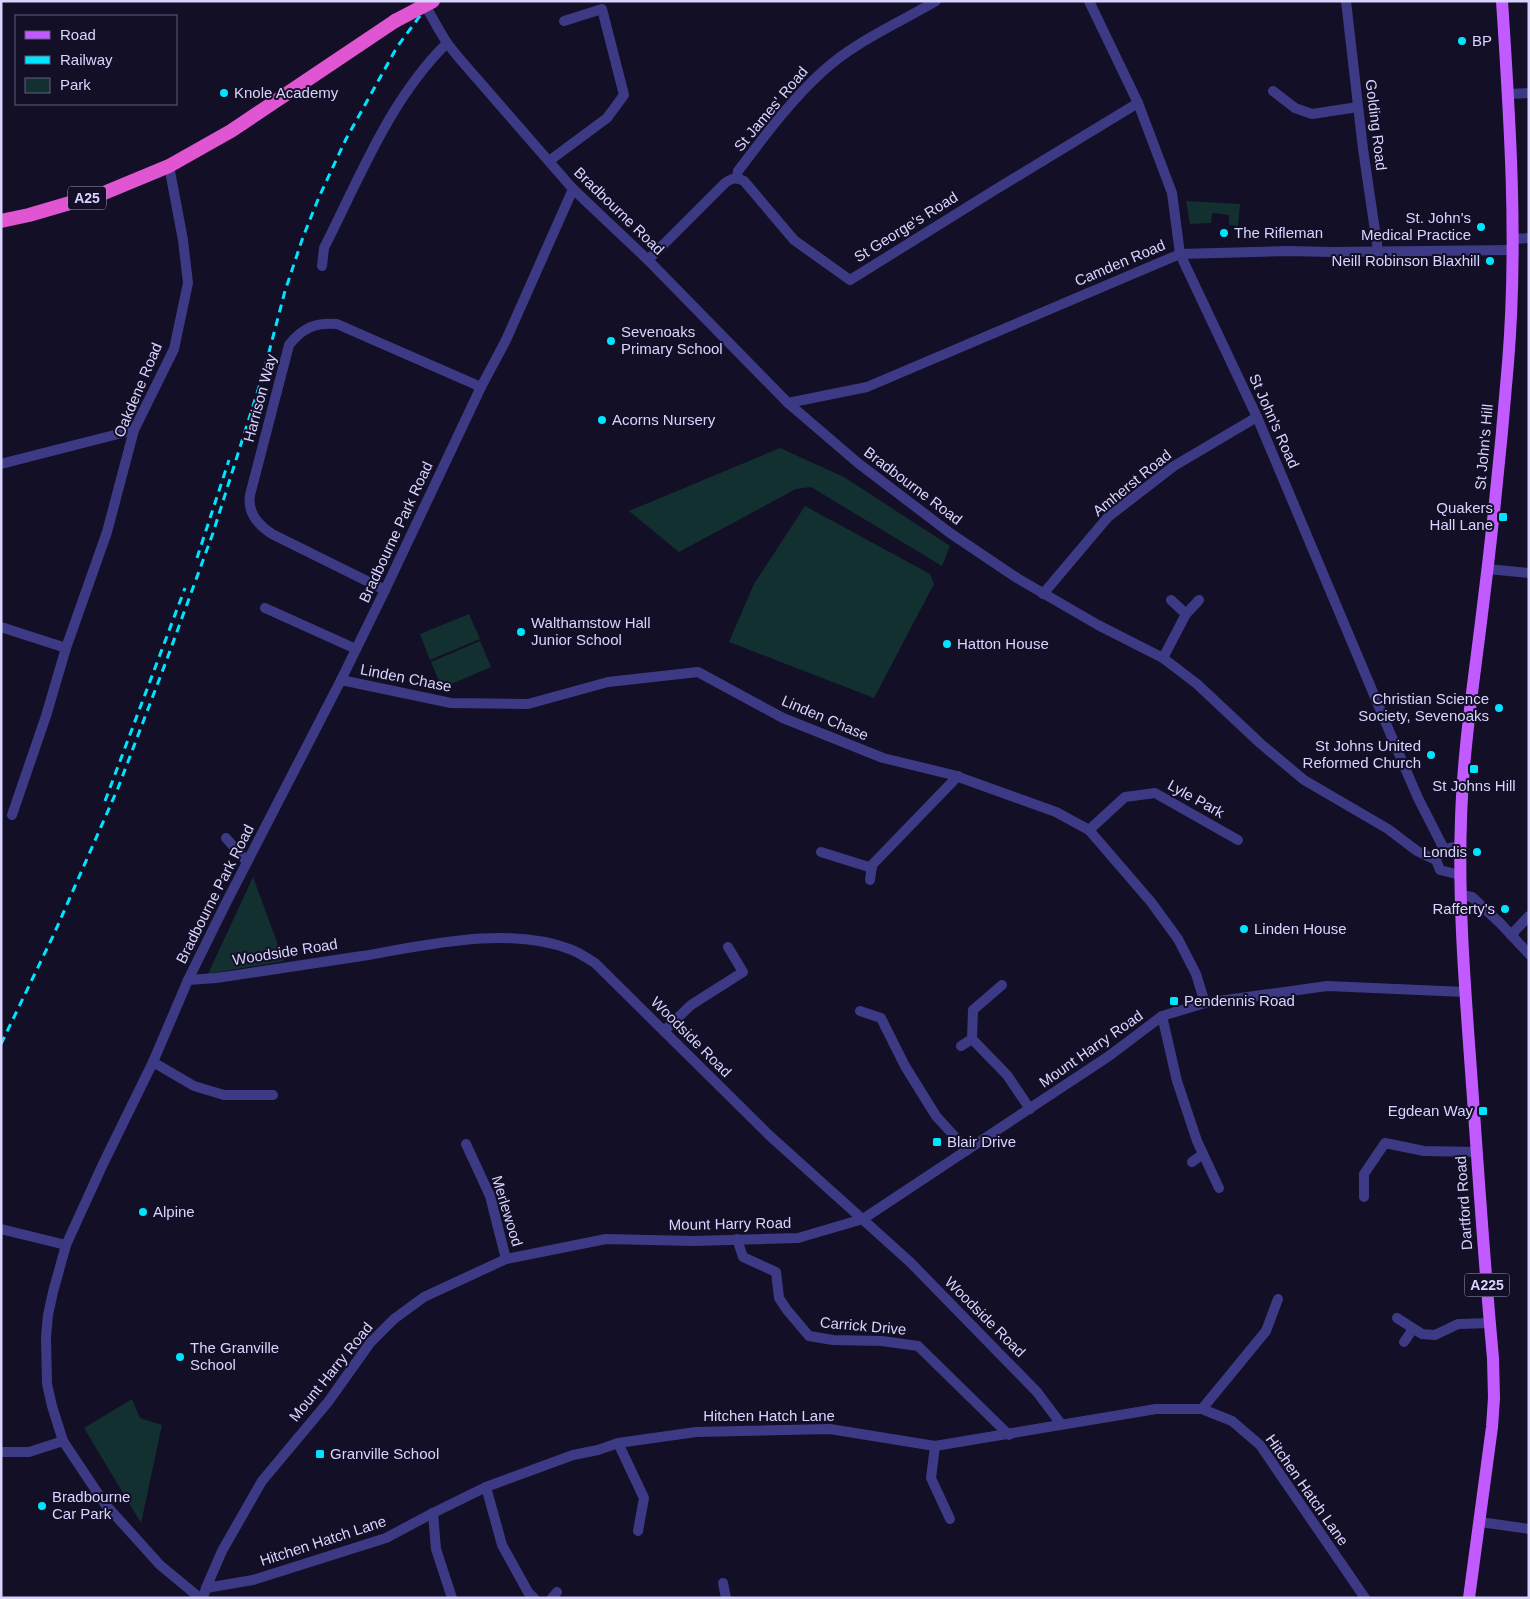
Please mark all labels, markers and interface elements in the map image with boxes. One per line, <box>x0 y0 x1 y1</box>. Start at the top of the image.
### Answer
legend <box>15 15 178 105</box>
text: Road <box>60 26 96 43</box>
place label: BP <box>1472 32 1492 49</box>
marker: BP <box>1456 35 1468 47</box>
text: Railway <box>60 51 113 68</box>
street label: St James' Road <box>730 63 811 155</box>
text: Park <box>60 76 91 93</box>
street label: Golding Road <box>1362 78 1391 172</box>
place label: Knole Academy <box>234 84 339 101</box>
marker: Knole Academy <box>218 87 230 99</box>
street label: Bradbourne Road <box>571 163 668 258</box>
road number: A25 <box>68 187 106 210</box>
street label: St George's Road <box>851 188 961 265</box>
place label: St. John's Medical Practice <box>1361 209 1471 243</box>
marker: St. John's Medical Practice <box>1475 221 1487 233</box>
place label: The Rifleman <box>1234 224 1323 241</box>
marker: The Rifleman <box>1218 227 1230 239</box>
street label: Camden Road <box>1072 236 1168 289</box>
place label: Neill Robinson Blaxhill <box>1332 252 1480 269</box>
marker: Neill Robinson Blaxhill <box>1484 255 1496 267</box>
place label: Sevenoaks Primary School <box>621 323 723 357</box>
marker: Sevenoaks Primary School <box>605 335 617 347</box>
street label: Oakdene Road <box>110 340 165 440</box>
street label: Harrison Way <box>240 352 280 444</box>
street label: St John's Road <box>1246 371 1303 471</box>
street label: St John's Hill <box>1471 403 1496 491</box>
place label: Acorns Nursery <box>612 411 716 428</box>
marker: Acorns Nursery <box>596 414 608 426</box>
street label: Bradbourne Road <box>861 443 966 528</box>
street label: Amherst Road <box>1089 446 1174 519</box>
street label: Bradbourne Park Road <box>355 459 436 605</box>
place label: Quakers Hall Lane <box>1430 499 1493 533</box>
marker: Quakers Hall Lane <box>1497 511 1509 523</box>
place label: Walthamstow Hall Junior School <box>531 614 650 648</box>
marker: Walthamstow Hall Junior School <box>515 626 527 638</box>
place label: Hatton House <box>957 635 1049 652</box>
marker: Hatton House <box>941 638 953 650</box>
street label: Linden Chase <box>359 660 453 695</box>
place label: Christian Science Society, Sevenoaks <box>1358 690 1489 724</box>
street label: Linden Chase <box>779 692 871 743</box>
marker: Christian Science Society, Sevenoaks <box>1493 702 1505 714</box>
place label: St Johns United Reformed Church <box>1303 737 1421 771</box>
marker: St Johns United Reformed Church <box>1425 749 1437 761</box>
marker: St Johns Hill <box>1468 763 1480 775</box>
street label: Lyle Park <box>1165 776 1228 821</box>
place label: St Johns Hill <box>1432 777 1516 794</box>
street label: Bradbourne Park Road <box>172 822 257 966</box>
place label: Londis <box>1423 843 1467 860</box>
marker: Londis <box>1471 846 1483 858</box>
place label: Rafferty's <box>1432 900 1495 917</box>
marker: Rafferty's <box>1499 903 1511 915</box>
place label: Linden House <box>1254 920 1347 937</box>
marker: Linden House <box>1238 923 1250 935</box>
street label: Woodside Road <box>231 935 339 968</box>
place label: Pendennis Road <box>1184 992 1295 1009</box>
street label: Woodside Road <box>648 993 735 1080</box>
marker: Pendennis Road <box>1168 995 1180 1007</box>
street label: Mount Harry Road <box>1036 1006 1146 1091</box>
place label: Egdean Way <box>1388 1102 1473 1119</box>
marker: Egdean Way <box>1477 1105 1489 1117</box>
place label: Blair Drive <box>947 1133 1016 1150</box>
marker: Blair Drive <box>931 1136 943 1148</box>
street label: Dartford Road <box>1452 1155 1475 1251</box>
street label: Merlewood <box>489 1173 526 1248</box>
place label: Alpine <box>153 1203 195 1220</box>
marker: Alpine <box>137 1206 149 1218</box>
street label: Mount Harry Road <box>669 1214 791 1233</box>
street label: Woodside Road <box>942 1273 1029 1360</box>
road number: A225 <box>1464 1274 1510 1296</box>
street label: Carrick Drive <box>819 1313 907 1338</box>
street label: Mount Harry Road <box>285 1319 376 1425</box>
place label: The Granville School <box>190 1339 279 1373</box>
marker: The Granville School <box>174 1351 186 1363</box>
street label: Hitchen Hatch Lane <box>703 1407 835 1424</box>
street label: Hitchen Hatch Lane <box>1263 1431 1352 1549</box>
place label: Granville School <box>330 1445 439 1462</box>
marker: Granville School <box>314 1448 326 1460</box>
place label: Bradbourne Car Park <box>52 1488 130 1522</box>
marker: Bradbourne Car Park <box>36 1500 48 1512</box>
street label: Hitchen Hatch Lane <box>258 1512 388 1569</box>

